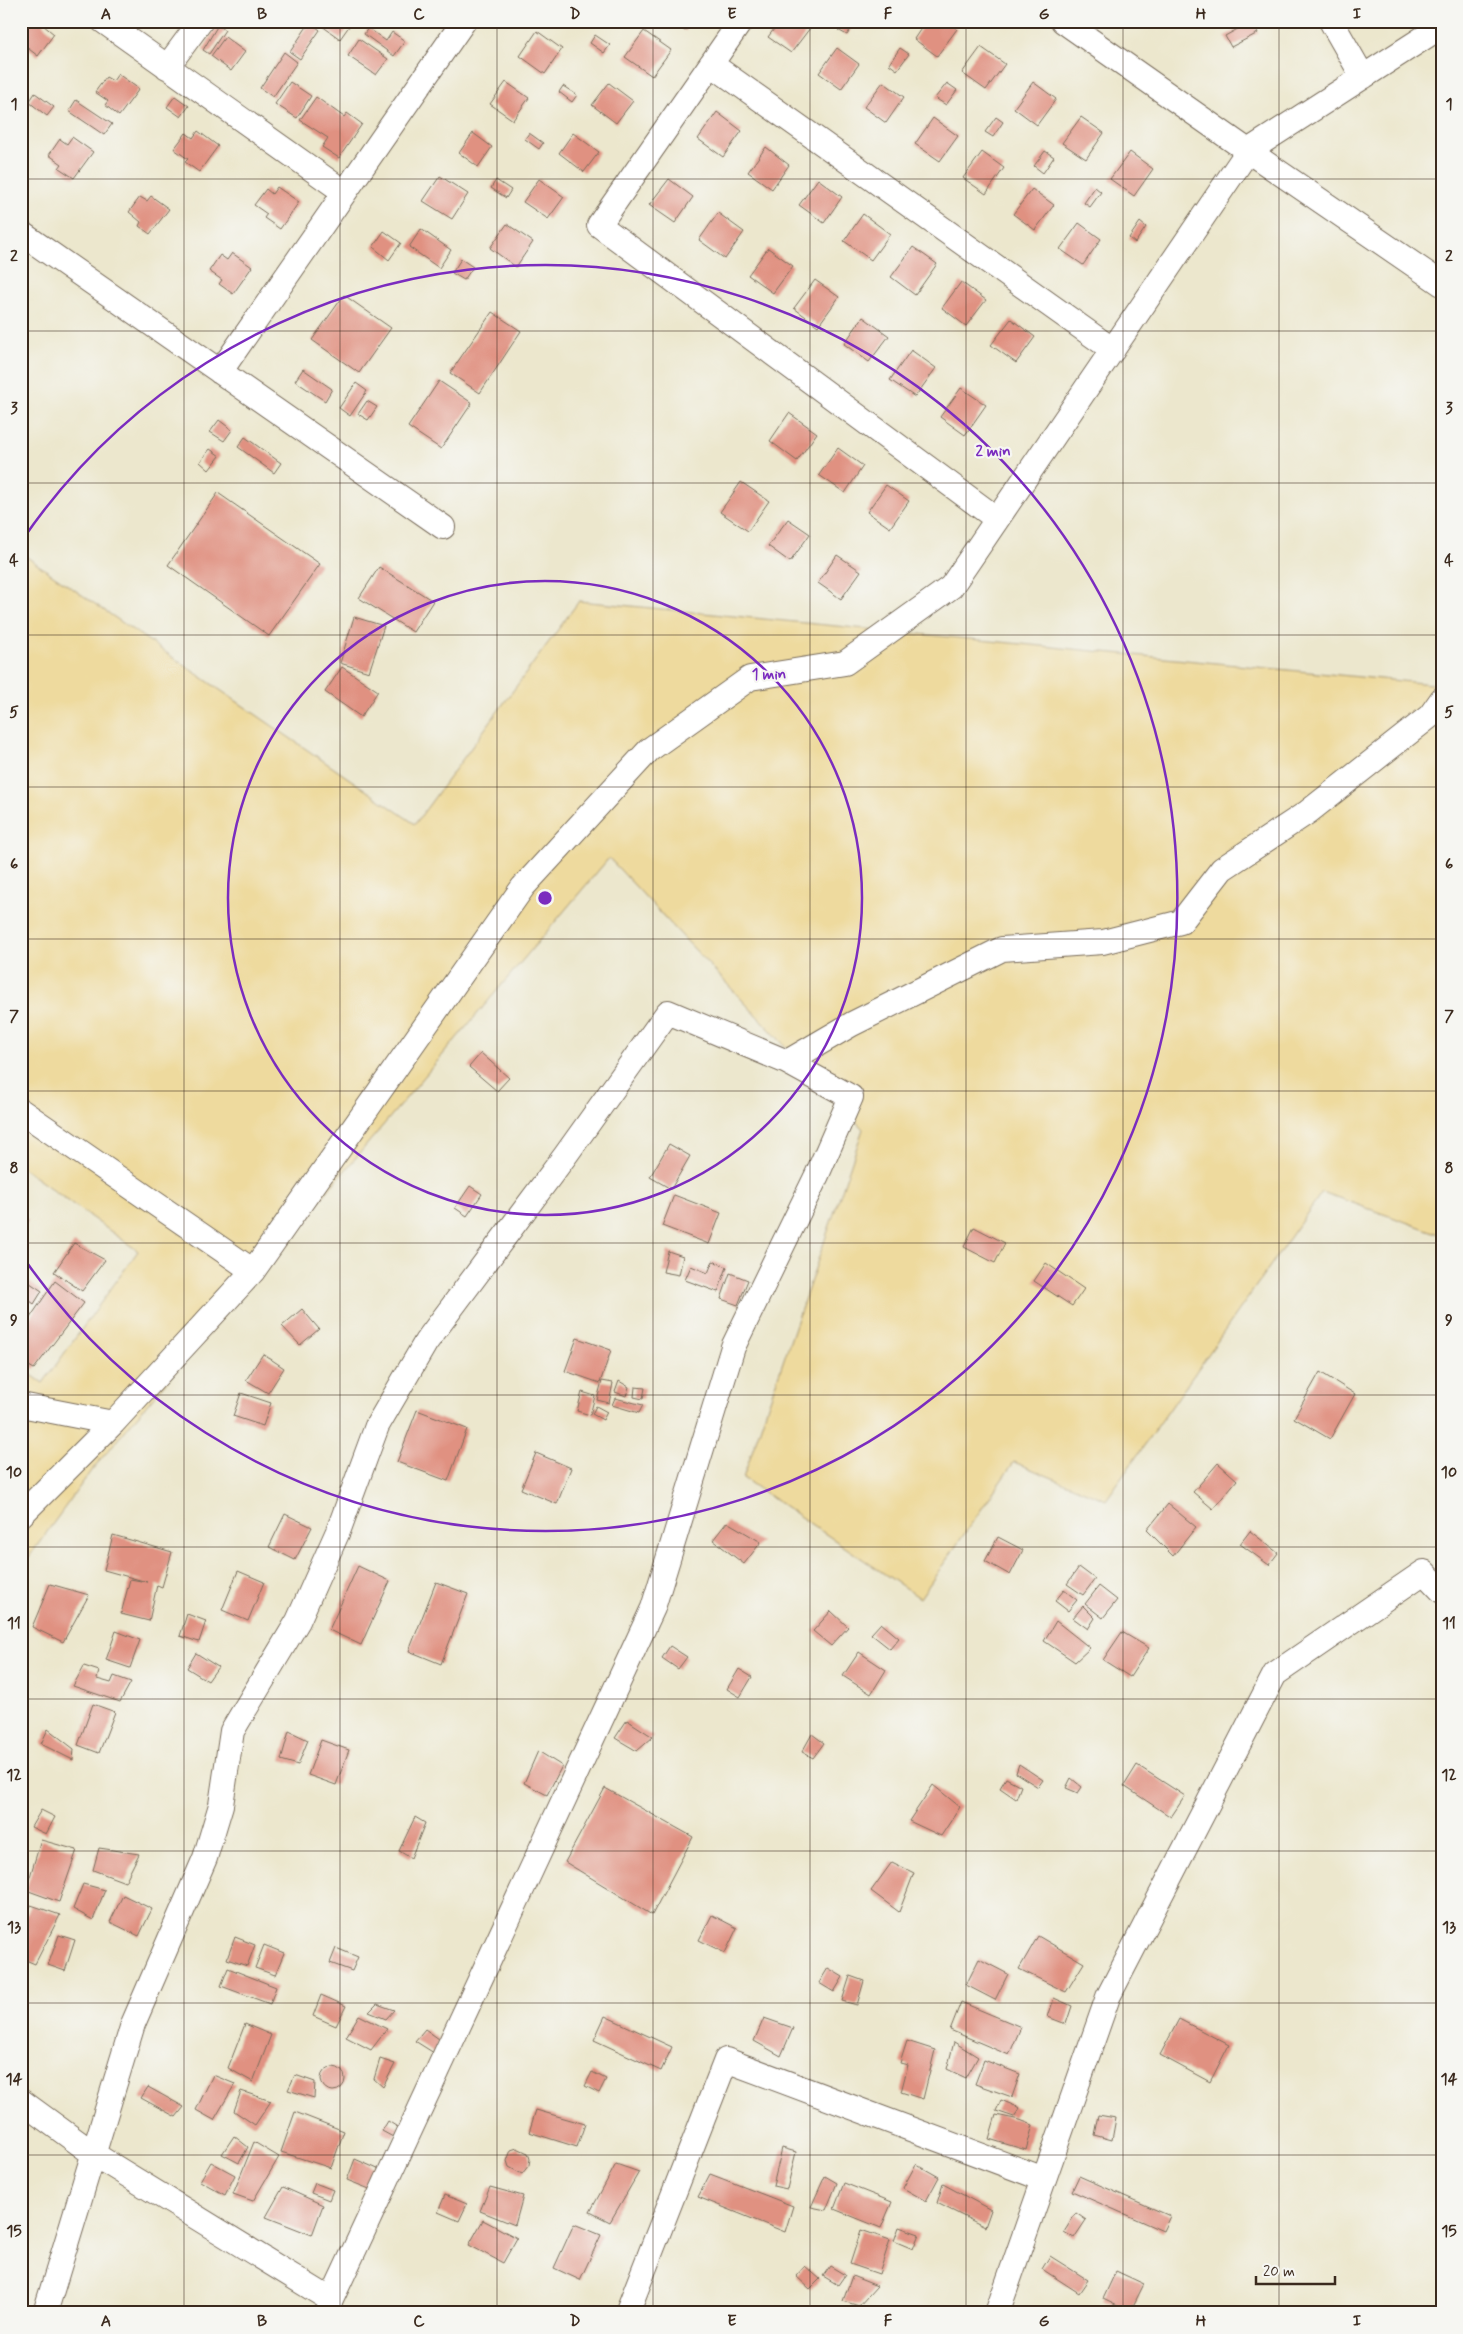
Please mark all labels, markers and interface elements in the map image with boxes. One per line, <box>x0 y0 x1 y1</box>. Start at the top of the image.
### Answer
text: A <box>101 4 111 25</box>
text: B <box>257 4 267 25</box>
text: C <box>413 4 425 25</box>
text: D <box>569 4 581 25</box>
text: E <box>727 4 737 25</box>
text: F <box>884 4 893 25</box>
text: G <box>1039 4 1050 25</box>
text: H <box>1196 4 1207 25</box>
text: I <box>1353 4 1362 25</box>
text: 1 <box>10 94 18 115</box>
text: 1 <box>1445 94 1453 115</box>
text: 2 <box>10 246 18 267</box>
text: 2 <box>1445 246 1453 267</box>
text: 3 <box>10 398 18 419</box>
text: 3 <box>1445 398 1453 419</box>
text: 2 min <box>975 442 1011 462</box>
text: 4 <box>9 550 19 571</box>
text: 4 <box>1444 550 1454 571</box>
text: 1 min <box>752 665 786 685</box>
text: 5 <box>9 702 19 723</box>
text: 5 <box>1444 702 1454 723</box>
text: 6 <box>10 854 18 875</box>
text: 6 <box>1445 854 1453 875</box>
centre of rings <box>536 889 554 907</box>
text: 7 <box>9 1006 19 1027</box>
text: 7 <box>1444 1006 1454 1027</box>
text: 8 <box>9 1158 19 1179</box>
text: 8 <box>1444 1158 1454 1179</box>
text: 9 <box>10 1310 18 1331</box>
text: 9 <box>1445 1310 1453 1331</box>
text: 10 <box>6 1462 22 1483</box>
text: 10 <box>1441 1462 1457 1483</box>
text: 11 <box>7 1613 21 1634</box>
text: 11 <box>1442 1613 1456 1634</box>
text: 12 <box>6 1765 22 1786</box>
text: 12 <box>1441 1765 1457 1786</box>
text: 13 <box>7 1917 21 1938</box>
text: 13 <box>1442 1917 1456 1938</box>
text: 14 <box>6 2069 23 2090</box>
text: 14 <box>1441 2069 1458 2090</box>
text: 15 <box>6 2221 22 2242</box>
text: 15 <box>1441 2221 1457 2242</box>
scale bar <box>1256 2254 1334 2286</box>
text: 20 m <box>1263 2262 1295 2282</box>
text: A <box>101 2311 111 2332</box>
text: B <box>257 2311 267 2332</box>
text: C <box>413 2311 425 2332</box>
text: D <box>569 2311 581 2332</box>
text: E <box>727 2311 737 2332</box>
text: F <box>884 2311 893 2332</box>
text: G <box>1039 2311 1050 2332</box>
text: H <box>1196 2311 1207 2332</box>
text: I <box>1353 2311 1362 2332</box>

